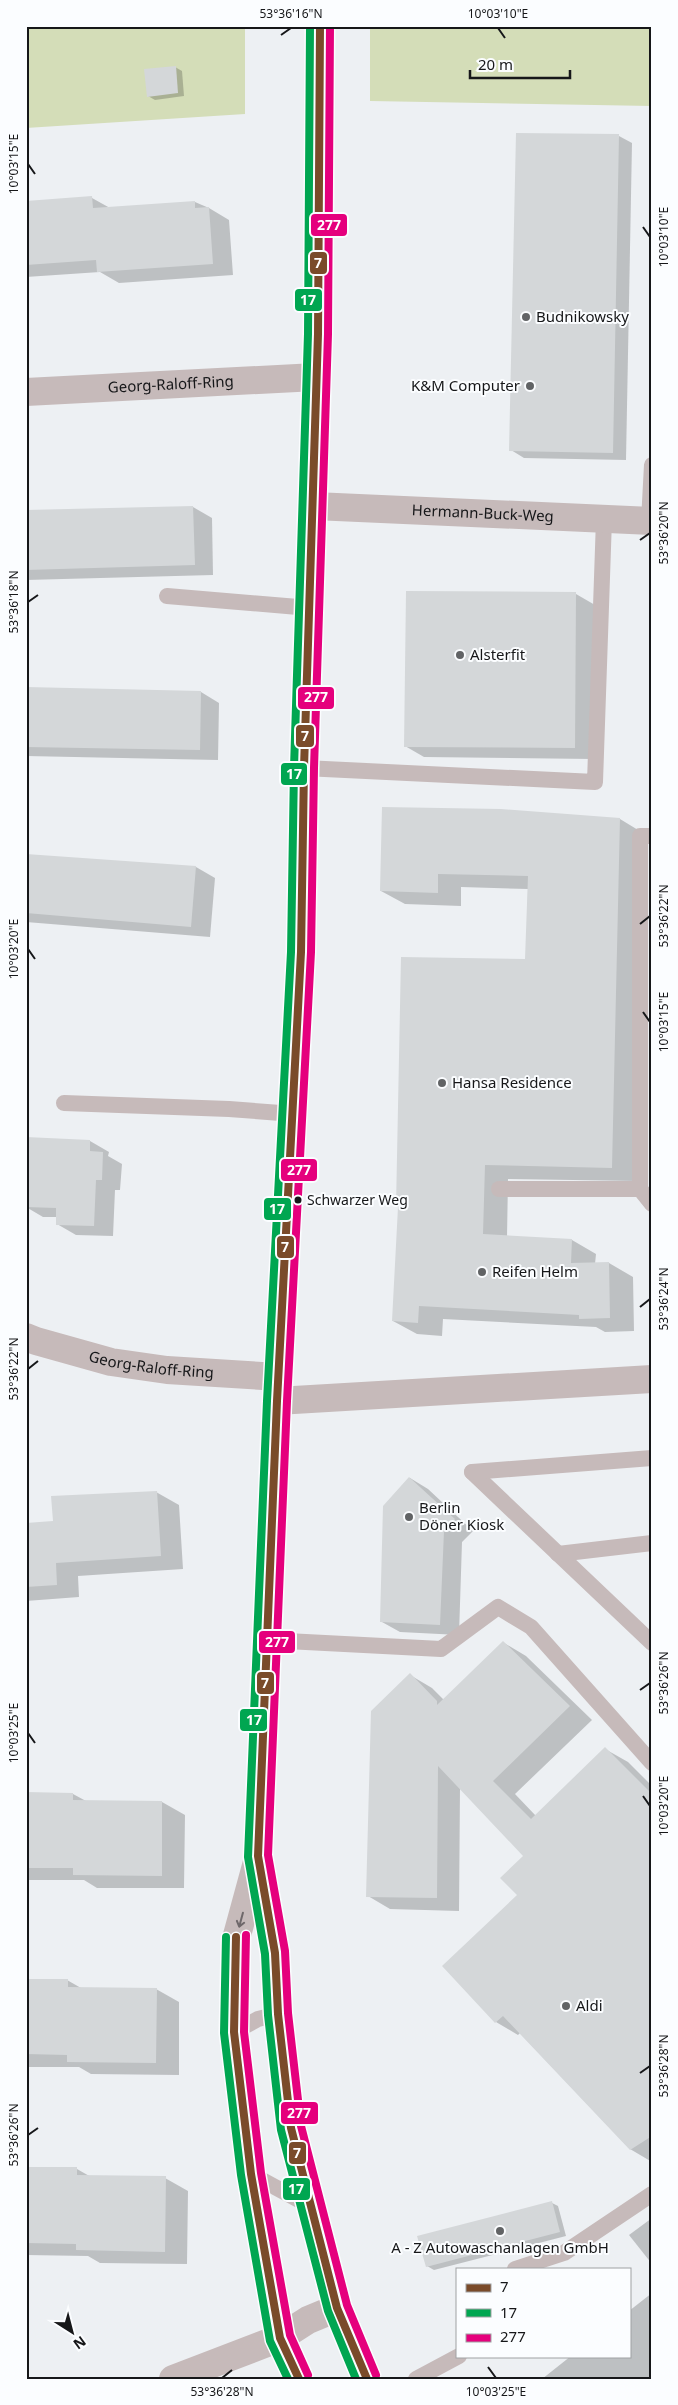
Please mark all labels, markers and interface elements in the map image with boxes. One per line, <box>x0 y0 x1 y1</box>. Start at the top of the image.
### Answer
text: 53°36'16"N <box>259 5 323 22</box>
text: 10°03'10"E <box>468 5 528 22</box>
scale bar <box>470 48 570 80</box>
text: 20 m <box>478 54 513 74</box>
text: 10°03'15"E <box>5 134 22 194</box>
text: 10°03'10"E <box>655 207 672 267</box>
line badge: 277 <box>310 213 348 237</box>
text: 277 <box>317 215 341 234</box>
line badge: 7 <box>309 251 328 275</box>
text: 7 <box>314 253 322 272</box>
line badge: 17 <box>294 288 323 312</box>
text: 17 <box>300 290 316 309</box>
place label: Budnikowsky <box>536 306 629 326</box>
marker: Budnikowsky <box>520 311 532 323</box>
street label: Georg-Raloff-Ring <box>107 370 234 397</box>
place label: K&M Computer <box>411 375 520 395</box>
marker: K&M Computer <box>524 380 536 392</box>
street label: Hermann-Buck-Weg <box>411 499 554 526</box>
text: 53°36'20"N <box>655 501 672 565</box>
text: 53°36'18"N <box>5 570 22 634</box>
place label: Alsterfit <box>470 644 526 664</box>
marker: Alsterfit <box>454 649 466 661</box>
line badge: 277 <box>297 686 335 710</box>
text: 277 <box>304 687 328 706</box>
line badge: 7 <box>295 724 315 748</box>
text: 7 <box>301 726 309 745</box>
line badge: 17 <box>280 762 308 786</box>
text: 17 <box>286 764 302 783</box>
text: 53°36'22"N <box>655 884 672 948</box>
text: 10°03'20"E <box>5 919 22 979</box>
text: 10°03'15"E <box>655 992 672 1052</box>
place label: Hansa Residence <box>452 1072 572 1092</box>
marker: Hansa Residence <box>436 1077 448 1089</box>
line badge: 277 <box>280 1158 318 1182</box>
text: 277 <box>287 1160 311 1179</box>
place label: Schwarzer Weg <box>307 1190 408 1209</box>
marker: Schwarzer Weg <box>293 1195 303 1205</box>
line badge: 17 <box>263 1197 292 1221</box>
text: 17 <box>269 1199 285 1218</box>
line badge: 7 <box>276 1235 295 1259</box>
text: 7 <box>281 1237 289 1256</box>
place label: Reifen Helm <box>492 1261 578 1281</box>
marker: Reifen Helm <box>476 1266 488 1278</box>
text: 53°36'24"N <box>655 1267 672 1331</box>
text: 53°36'22"N <box>5 1337 22 1401</box>
street label: Georg-Raloff-Ring <box>87 1345 214 1382</box>
place label: Berlin Döner Kiosk <box>419 1497 504 1534</box>
marker: Berlin Döner Kiosk <box>403 1511 415 1523</box>
line badge: 277 <box>258 1630 296 1654</box>
text: 277 <box>265 1632 289 1651</box>
text: 53°36'26"N <box>655 1651 672 1715</box>
line badge: 7 <box>256 1671 275 1695</box>
text: 7 <box>261 1673 269 1692</box>
text: 10°03'25"E <box>5 1703 22 1763</box>
line badge: 17 <box>239 1708 268 1732</box>
text: 17 <box>246 1710 262 1729</box>
text: 10°03'20"E <box>655 1776 672 1836</box>
one-way arrow <box>235 1911 245 1927</box>
place label: Aldi <box>576 1995 603 2015</box>
marker: Aldi <box>560 2000 572 2012</box>
text: 53°36'28"N <box>655 2034 672 2098</box>
line badge: 277 <box>280 2101 319 2125</box>
text: 53°36'26"N <box>5 2103 22 2167</box>
text: 277 <box>287 2103 311 2122</box>
line badge: 7 <box>288 2141 307 2165</box>
text: 7 <box>293 2143 301 2162</box>
line badge: 17 <box>282 2177 311 2201</box>
text: 17 <box>288 2179 304 2198</box>
marker: A - Z Autowaschanlagen GmbH <box>494 2225 506 2237</box>
place label: A - Z Autowaschanlagen GmbH <box>391 2237 609 2257</box>
legend <box>456 2268 630 2358</box>
text: 7 <box>500 2276 509 2296</box>
text: 17 <box>500 2302 517 2322</box>
north arrow <box>48 2308 98 2358</box>
text: 277 <box>500 2326 526 2346</box>
text: N <box>70 2332 90 2354</box>
text: 53°36'28"N <box>190 2383 254 2400</box>
text: 10°03'25"E <box>466 2383 526 2400</box>

